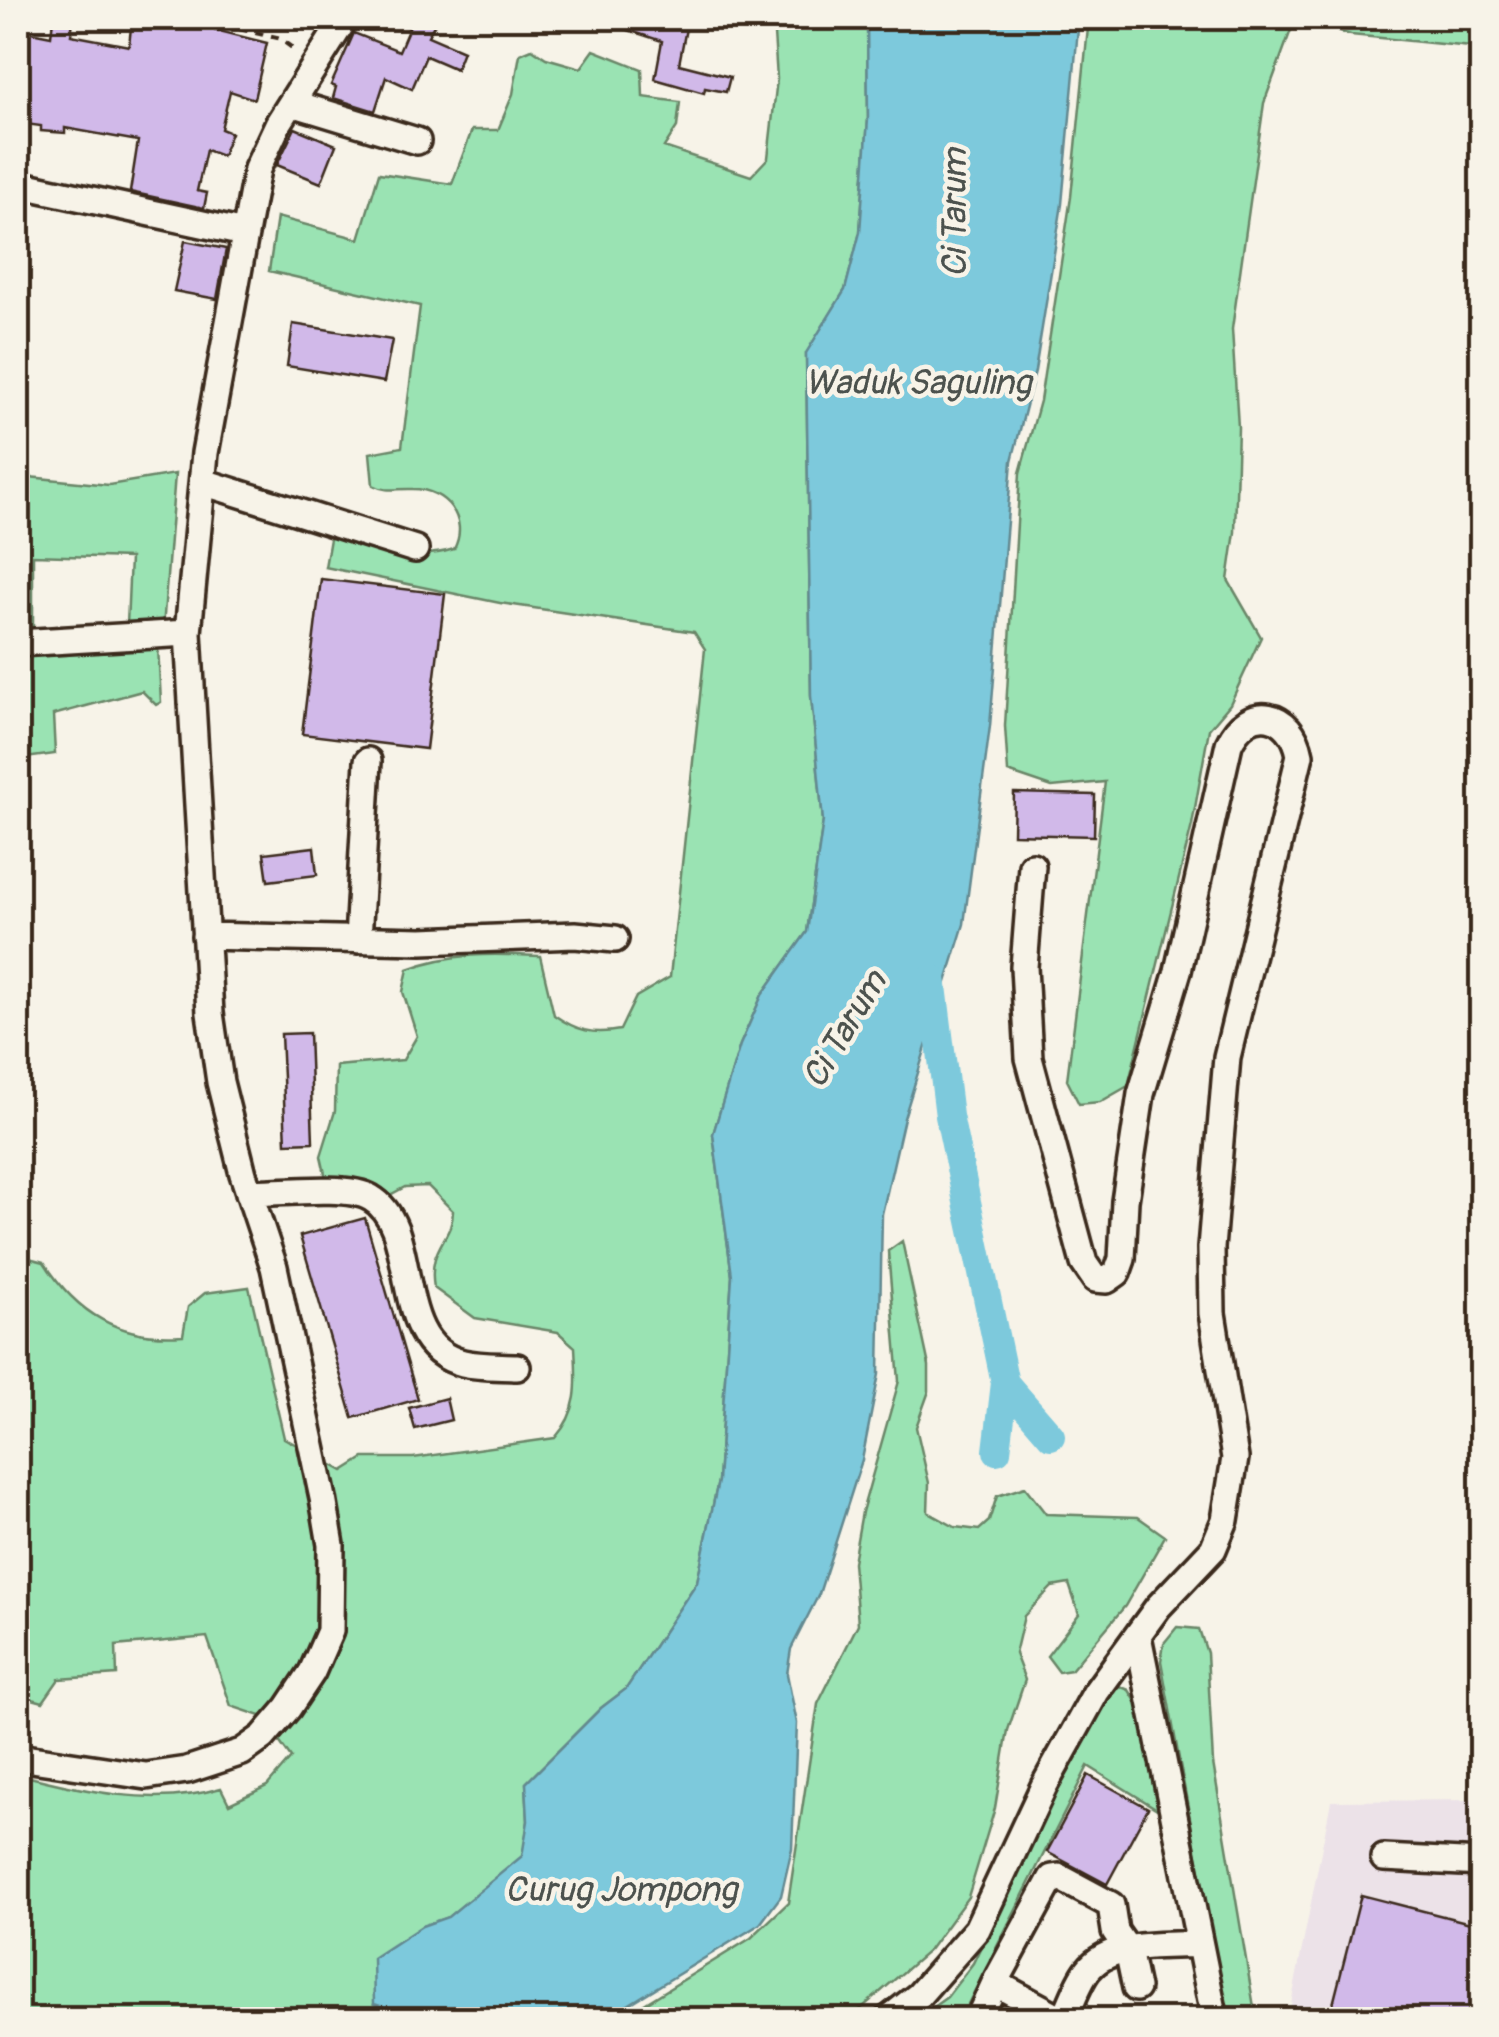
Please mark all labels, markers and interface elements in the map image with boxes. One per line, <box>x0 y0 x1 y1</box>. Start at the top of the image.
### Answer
water label: Ci Tarum <box>933 147 977 278</box>
water label: Waduk Saguling <box>805 361 1034 405</box>
water label: Ci Tarum <box>793 961 898 1096</box>
water label: Curug Jompong <box>505 1868 740 1912</box>

